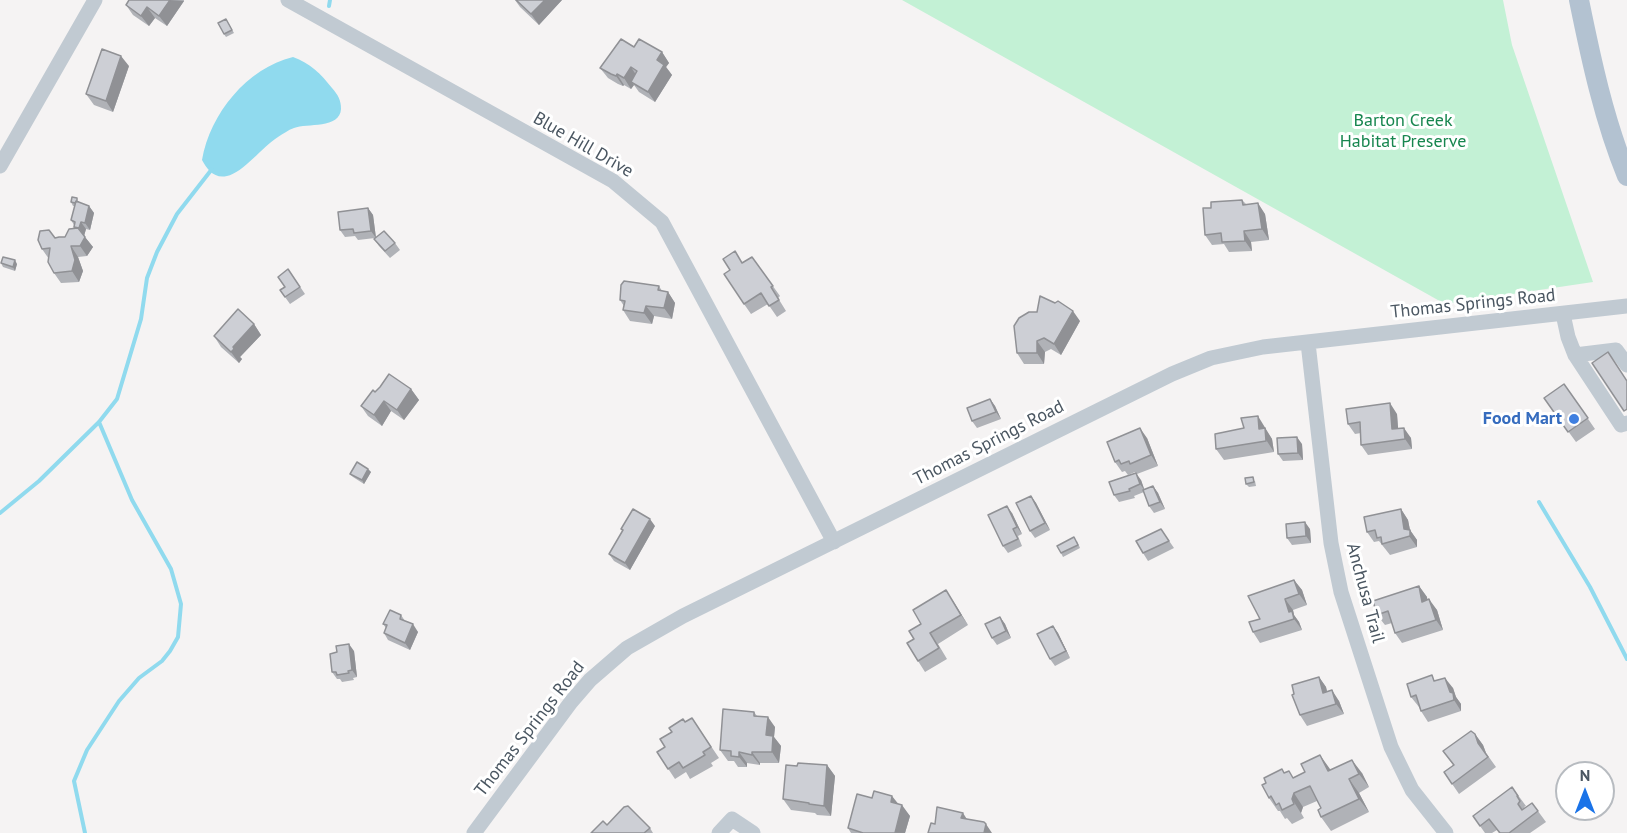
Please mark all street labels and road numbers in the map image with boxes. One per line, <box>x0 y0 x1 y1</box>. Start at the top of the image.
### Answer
street label: Blue Hill Drive <box>529 108 637 182</box>
street label: Thomas Springs Road <box>1389 285 1557 323</box>
street label: Thomas Springs Road <box>910 396 1068 490</box>
street label: Anchusa Trail <box>1341 541 1389 645</box>
street label: Thomas Springs Road <box>470 657 590 801</box>

